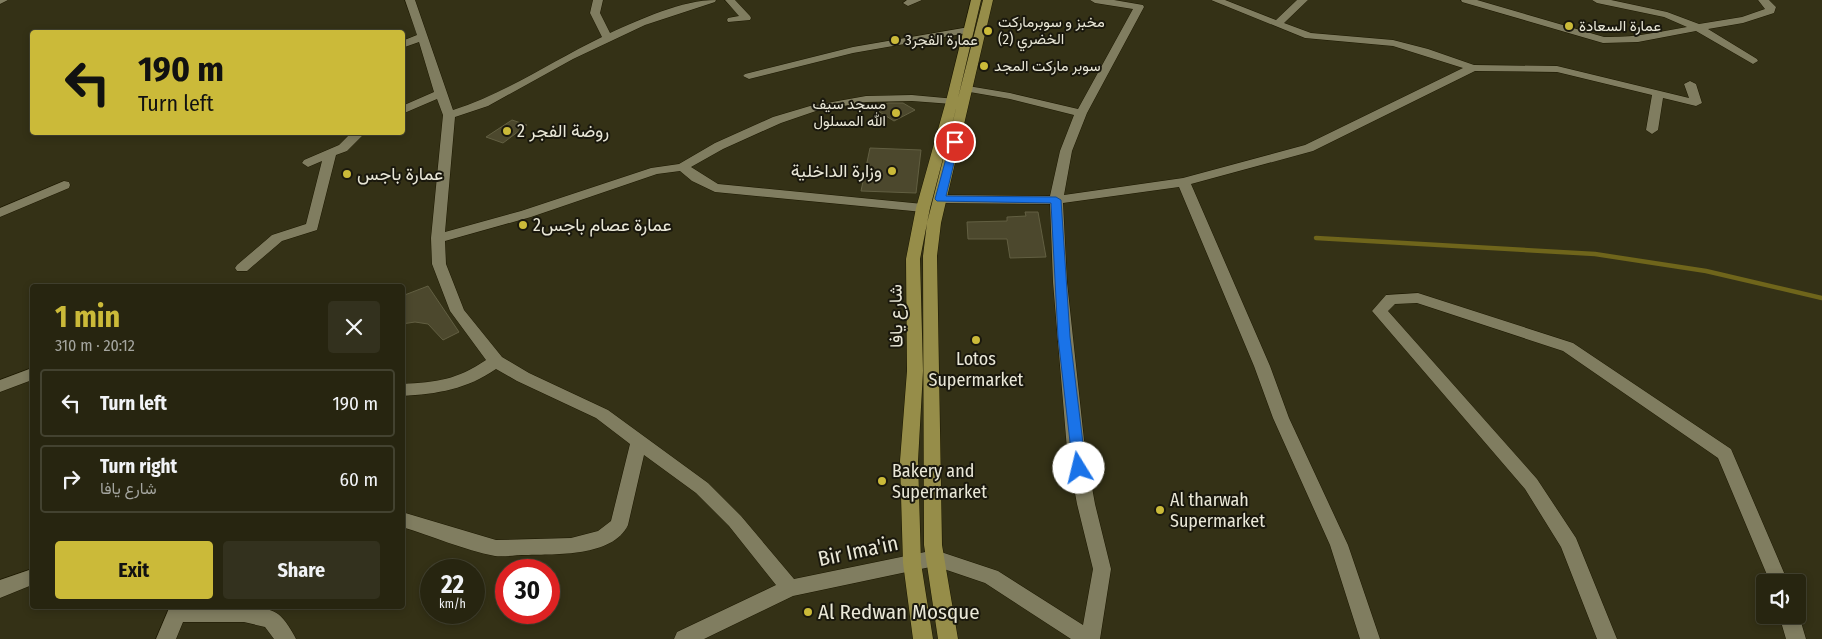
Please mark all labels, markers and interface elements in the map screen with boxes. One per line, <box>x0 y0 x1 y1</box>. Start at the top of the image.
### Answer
place label: مخبز و سوبرماركت الخضري (2) <box>998 13 1105 52</box>
place label: عمارة السعادة <box>1579 17 1661 35</box>
marker: عمارة السعادة <box>1563 20 1575 32</box>
marker: مخبز و سوبرماركت الخضري (2) <box>982 25 994 37</box>
place label: عمارة الفجر3 <box>905 31 978 49</box>
marker: عمارة الفجر3 <box>889 34 901 46</box>
text: 190 m <box>138 48 224 90</box>
icon: left <box>55 50 120 115</box>
place label: سوبر ماركت المجد <box>994 57 1101 75</box>
marker: سوبر ماركت المجد <box>978 60 990 72</box>
text: Turn left <box>138 90 214 117</box>
place label: مسجد سيف الله المسلول <box>812 95 886 130</box>
marker: مسجد سيف الله المسلول <box>890 107 902 119</box>
place label: روضة الفجر 2 <box>517 120 609 142</box>
pin <box>934 121 976 163</box>
marker: روضة الفجر 2 <box>501 125 513 137</box>
icon: arrive <box>941 128 969 156</box>
place label: وزارة الداخلية <box>791 160 882 182</box>
place label: عمارة باجس <box>357 163 443 185</box>
marker: وزارة الداخلية <box>886 165 898 177</box>
marker: عمارة باجس <box>341 168 353 180</box>
place label: عمارة عصام باجس2 <box>533 214 672 237</box>
marker: عمارة عصام باجس2 <box>517 219 529 231</box>
street label: شارع يافا <box>884 284 909 348</box>
text: 1 min <box>55 299 120 335</box>
button: close <box>328 301 380 353</box>
marker: Lotos Supermarket <box>970 334 982 346</box>
text: 310 m · 20:12 <box>55 336 135 355</box>
place label: Lotos Supermarket <box>928 348 1024 391</box>
icon: left <box>57 389 85 417</box>
text: Turn left <box>100 392 167 415</box>
text: 190 m <box>332 392 378 415</box>
position arrow <box>1052 441 1104 493</box>
text: Turn right <box>100 455 177 478</box>
place label: Bakery and Supermarket <box>892 460 987 503</box>
icon: right <box>57 465 85 493</box>
text: 60 m <box>340 468 378 491</box>
marker: Bakery and Supermarket <box>876 475 888 487</box>
text: شارع يافا <box>100 479 157 498</box>
place label: Al tharwah Supermarket <box>1170 489 1265 532</box>
marker: Al tharwah Supermarket <box>1154 504 1166 516</box>
street label: Bir Ima'in <box>815 530 901 572</box>
button: Exit <box>55 541 213 599</box>
button: Share <box>223 541 380 599</box>
speed limit sign: 30 <box>495 559 560 624</box>
text: 22 <box>441 570 464 600</box>
map controls <box>1756 574 1806 624</box>
button: sound <box>1756 574 1806 624</box>
text: km/h <box>439 597 466 611</box>
place label: Al Redwan Mosque <box>818 599 980 625</box>
marker: Al Redwan Mosque <box>802 606 814 618</box>

